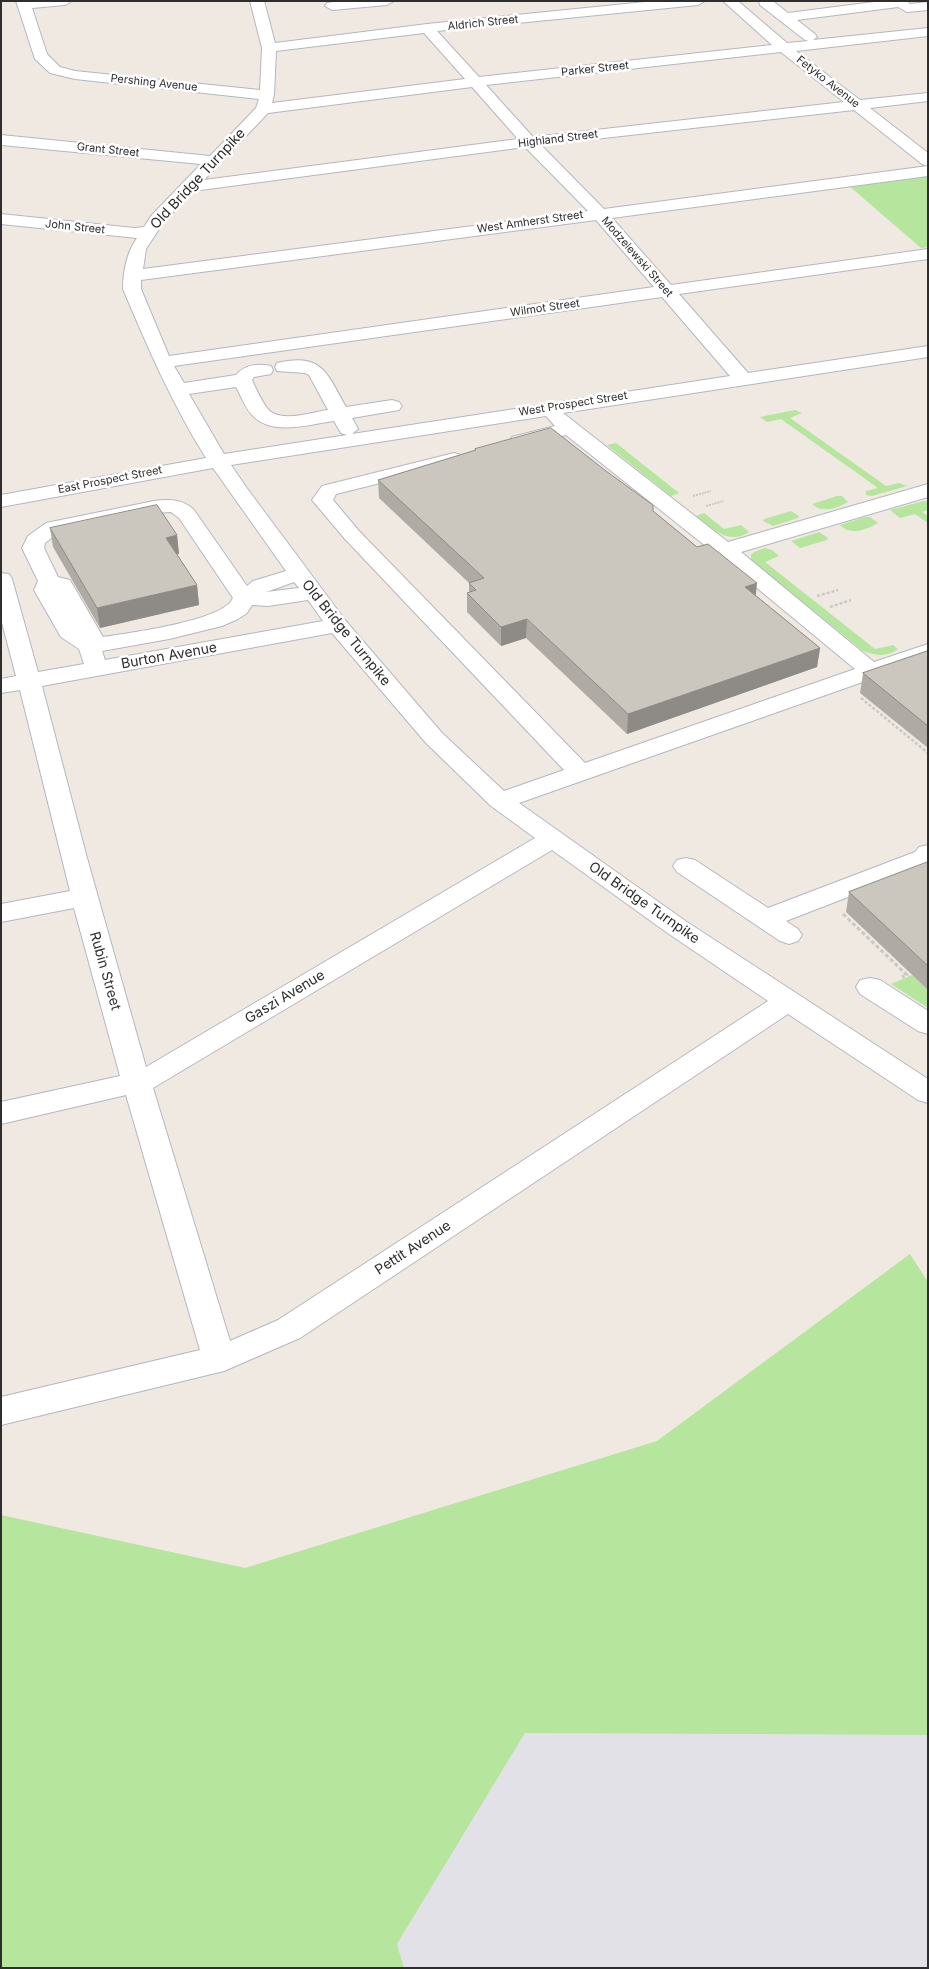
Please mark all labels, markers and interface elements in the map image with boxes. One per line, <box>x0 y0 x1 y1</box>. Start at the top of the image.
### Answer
street label: Aldrich Street <box>447 13 519 33</box>
street label: Fetyko Avenue <box>794 53 862 111</box>
street label: Parker Street <box>561 59 629 79</box>
street label: Pershing Avenue <box>110 72 198 94</box>
street label: Old Bridge Turnpike <box>147 125 249 233</box>
street label: Highland Street <box>517 128 599 150</box>
street label: Grant Street <box>76 140 140 160</box>
street label: West Amherst Street <box>476 208 584 236</box>
street label: Modzelewski Street <box>599 214 675 300</box>
street label: John Street <box>44 217 106 237</box>
street label: Wilmot Street <box>509 297 581 319</box>
street label: West Prospect Street <box>518 389 628 419</box>
street label: East Prospect Street <box>57 463 163 497</box>
street label: Old Bridge Turnpike <box>298 577 394 689</box>
street label: Burton Avenue <box>120 639 218 673</box>
street label: Old Bridge Turnpike <box>585 858 703 948</box>
street label: Rubin Street <box>86 930 124 1012</box>
street label: Gaszi Avenue <box>242 967 328 1027</box>
street label: Pettit Avenue <box>372 1217 454 1279</box>

